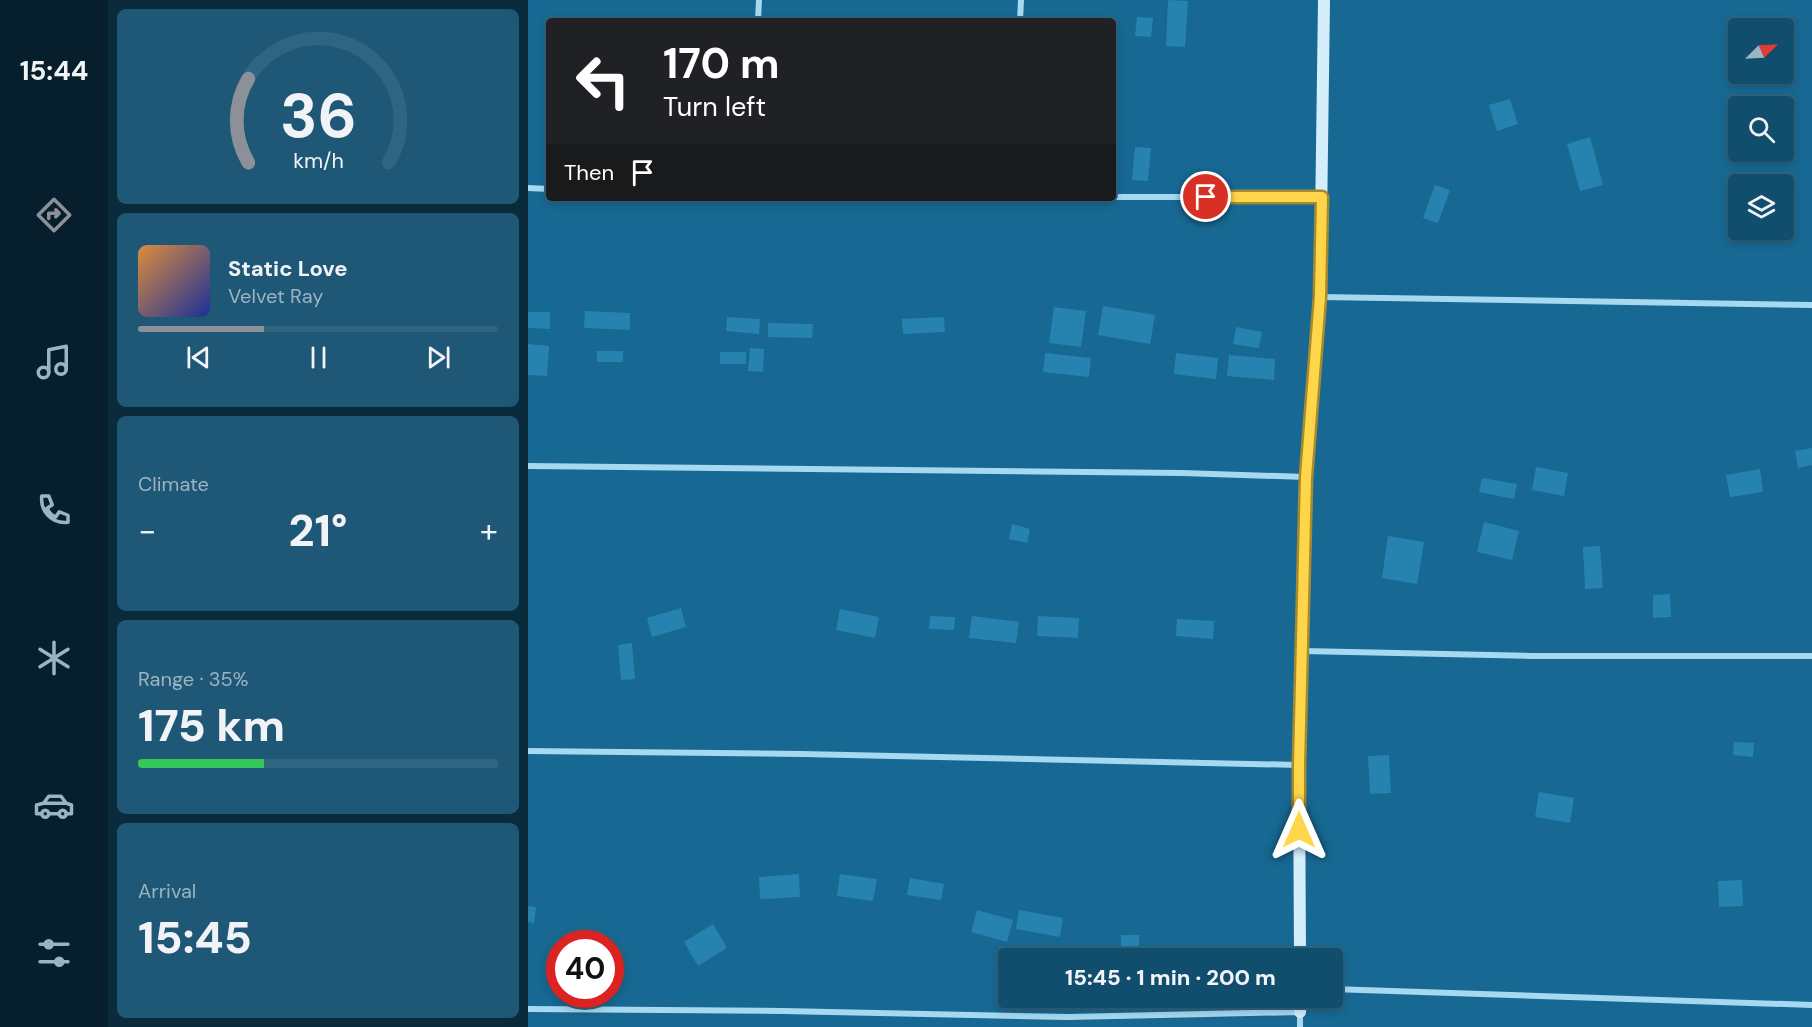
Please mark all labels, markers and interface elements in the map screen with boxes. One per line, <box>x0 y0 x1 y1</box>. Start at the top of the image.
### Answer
north arrow <box>1728 18 1794 84</box>
map controls <box>1728 18 1794 240</box>
text: 170 m <box>663 36 780 91</box>
icon: left <box>564 42 642 120</box>
text: 15:44 <box>20 53 88 88</box>
text: 36 <box>279 75 357 156</box>
text: Turn left <box>663 89 766 124</box>
button: search <box>1728 96 1794 162</box>
text: km/h <box>293 148 343 176</box>
icon: arrive <box>626 156 659 189</box>
text: Then <box>564 158 614 187</box>
pin <box>1180 171 1231 222</box>
button: layers <box>1728 174 1794 240</box>
icon: arrive <box>1189 180 1222 213</box>
icon: directions <box>33 194 75 236</box>
text: Static Love <box>228 254 348 283</box>
text: Velvet Ray <box>228 283 323 309</box>
icon: music <box>33 341 75 383</box>
icon: previous <box>182 341 215 374</box>
icon: pause <box>302 341 335 374</box>
icon: next <box>422 341 455 374</box>
text: Climate <box>138 471 209 497</box>
icon: phone <box>33 489 75 531</box>
text: 21° <box>288 501 348 560</box>
text: − <box>138 509 156 552</box>
text: + <box>480 509 498 552</box>
icon: climate <box>33 637 75 679</box>
text: Range · 35% <box>138 666 248 692</box>
text: 175 km <box>138 696 285 755</box>
icon: car <box>33 784 75 826</box>
position arrow <box>1267 798 1331 862</box>
text: Arrival <box>138 878 196 904</box>
text: 15:45 <box>138 908 252 967</box>
speed limit sign: 40 <box>546 930 624 1008</box>
icon: filters <box>33 932 75 974</box>
text: 15:45 · 1 min · 200 m <box>1065 963 1276 992</box>

